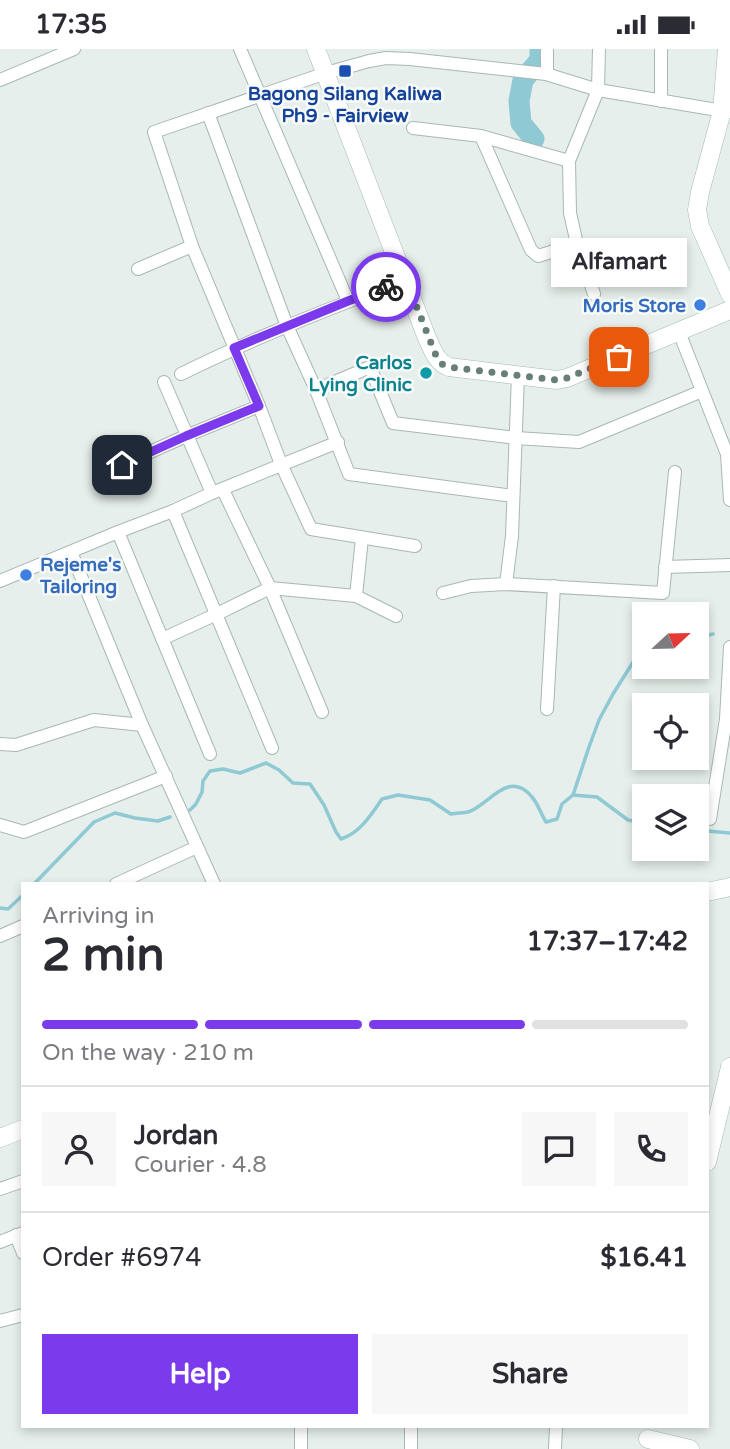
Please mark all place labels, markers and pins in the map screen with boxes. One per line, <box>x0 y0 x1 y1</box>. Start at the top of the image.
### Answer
marker: Bagong Silang Kaliwa Ph9 - Fairview <box>337 63 353 79</box>
place label: Bagong Silang Kaliwa Ph9 - Fairview <box>248 83 442 127</box>
callout: Alfamart <box>551 238 687 287</box>
place label: Moris Store <box>583 295 686 317</box>
marker: Moris Store <box>692 297 708 313</box>
pin <box>589 327 649 387</box>
place label: Carlos Lying Clinic <box>309 352 412 397</box>
marker: Carlos Lying Clinic <box>418 365 434 381</box>
pin <box>92 435 152 495</box>
place label: Rejeme's Tailoring <box>39 554 121 599</box>
marker: Rejeme's Tailoring <box>18 567 34 583</box>

